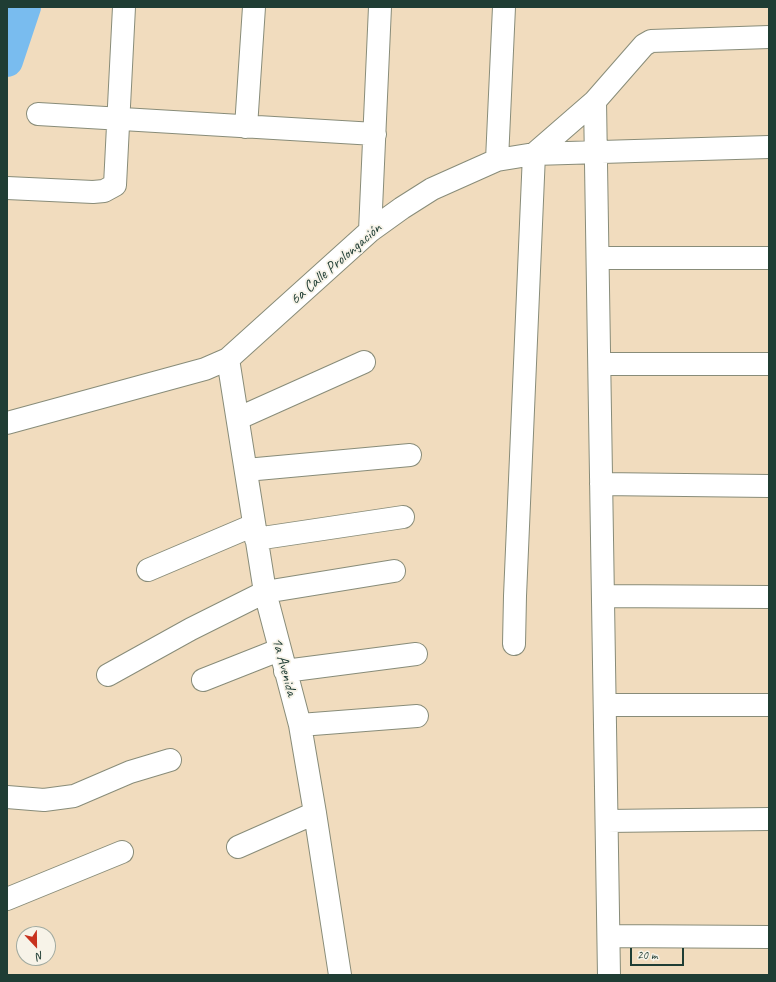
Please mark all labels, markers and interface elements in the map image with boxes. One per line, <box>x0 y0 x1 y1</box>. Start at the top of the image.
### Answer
street label: 6a Calle Prolongación <box>286 219 386 309</box>
street label: 1a Avenida <box>267 636 301 698</box>
north arrow <box>16 926 56 966</box>
scale bar <box>632 940 686 966</box>
text: 20 m <box>637 947 657 963</box>
text: N <box>34 948 46 964</box>

